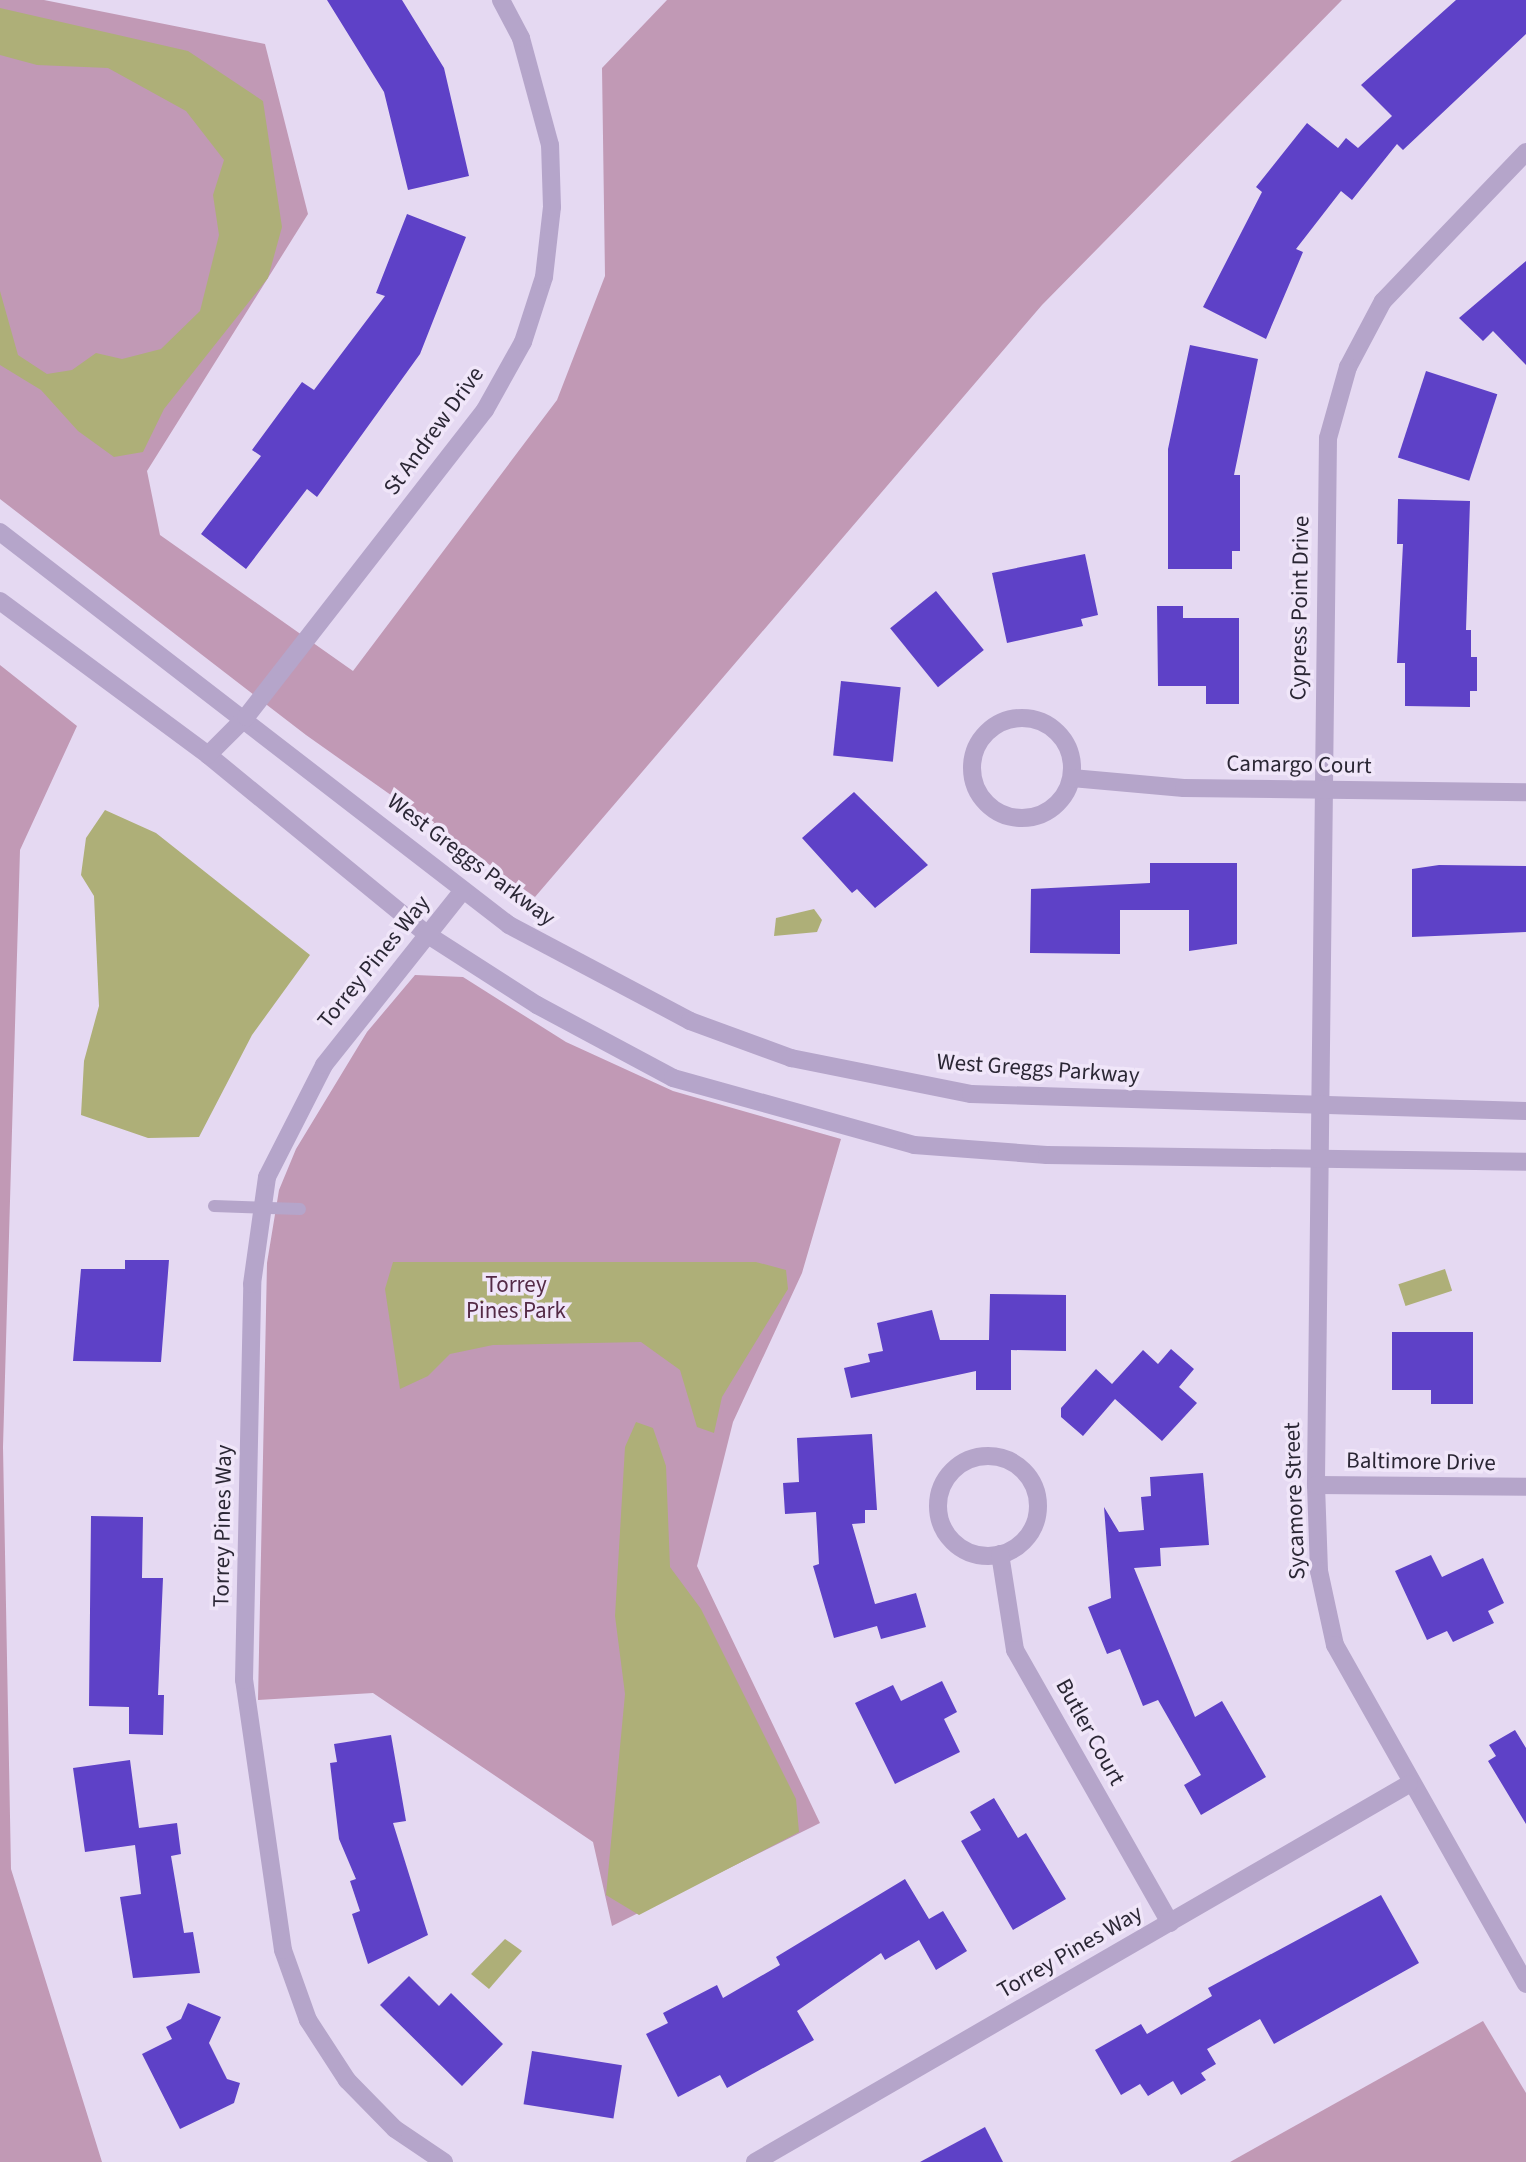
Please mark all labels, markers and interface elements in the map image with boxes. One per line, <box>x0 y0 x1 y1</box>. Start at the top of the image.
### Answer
street label: St Andrew Drive <box>378 361 490 501</box>
street label: Cypress Point Drive <box>1285 515 1315 701</box>
street label: Camargo Court <box>1226 750 1372 780</box>
street label: West Greggs Parkway <box>382 788 560 932</box>
street label: Torrey Pines Way <box>312 890 436 1034</box>
street label: West Greggs Parkway <box>936 1048 1140 1090</box>
park label: Torrey Pines Park <box>466 1271 566 1325</box>
street label: Sycamore Street <box>1278 1422 1312 1580</box>
street label: Torrey Pines Way <box>208 1444 238 1608</box>
street label: Baltimore Drive <box>1346 1447 1496 1477</box>
street label: Butler Court <box>1049 1674 1131 1790</box>
street label: Torrey Pines Way <box>993 1899 1147 2005</box>

